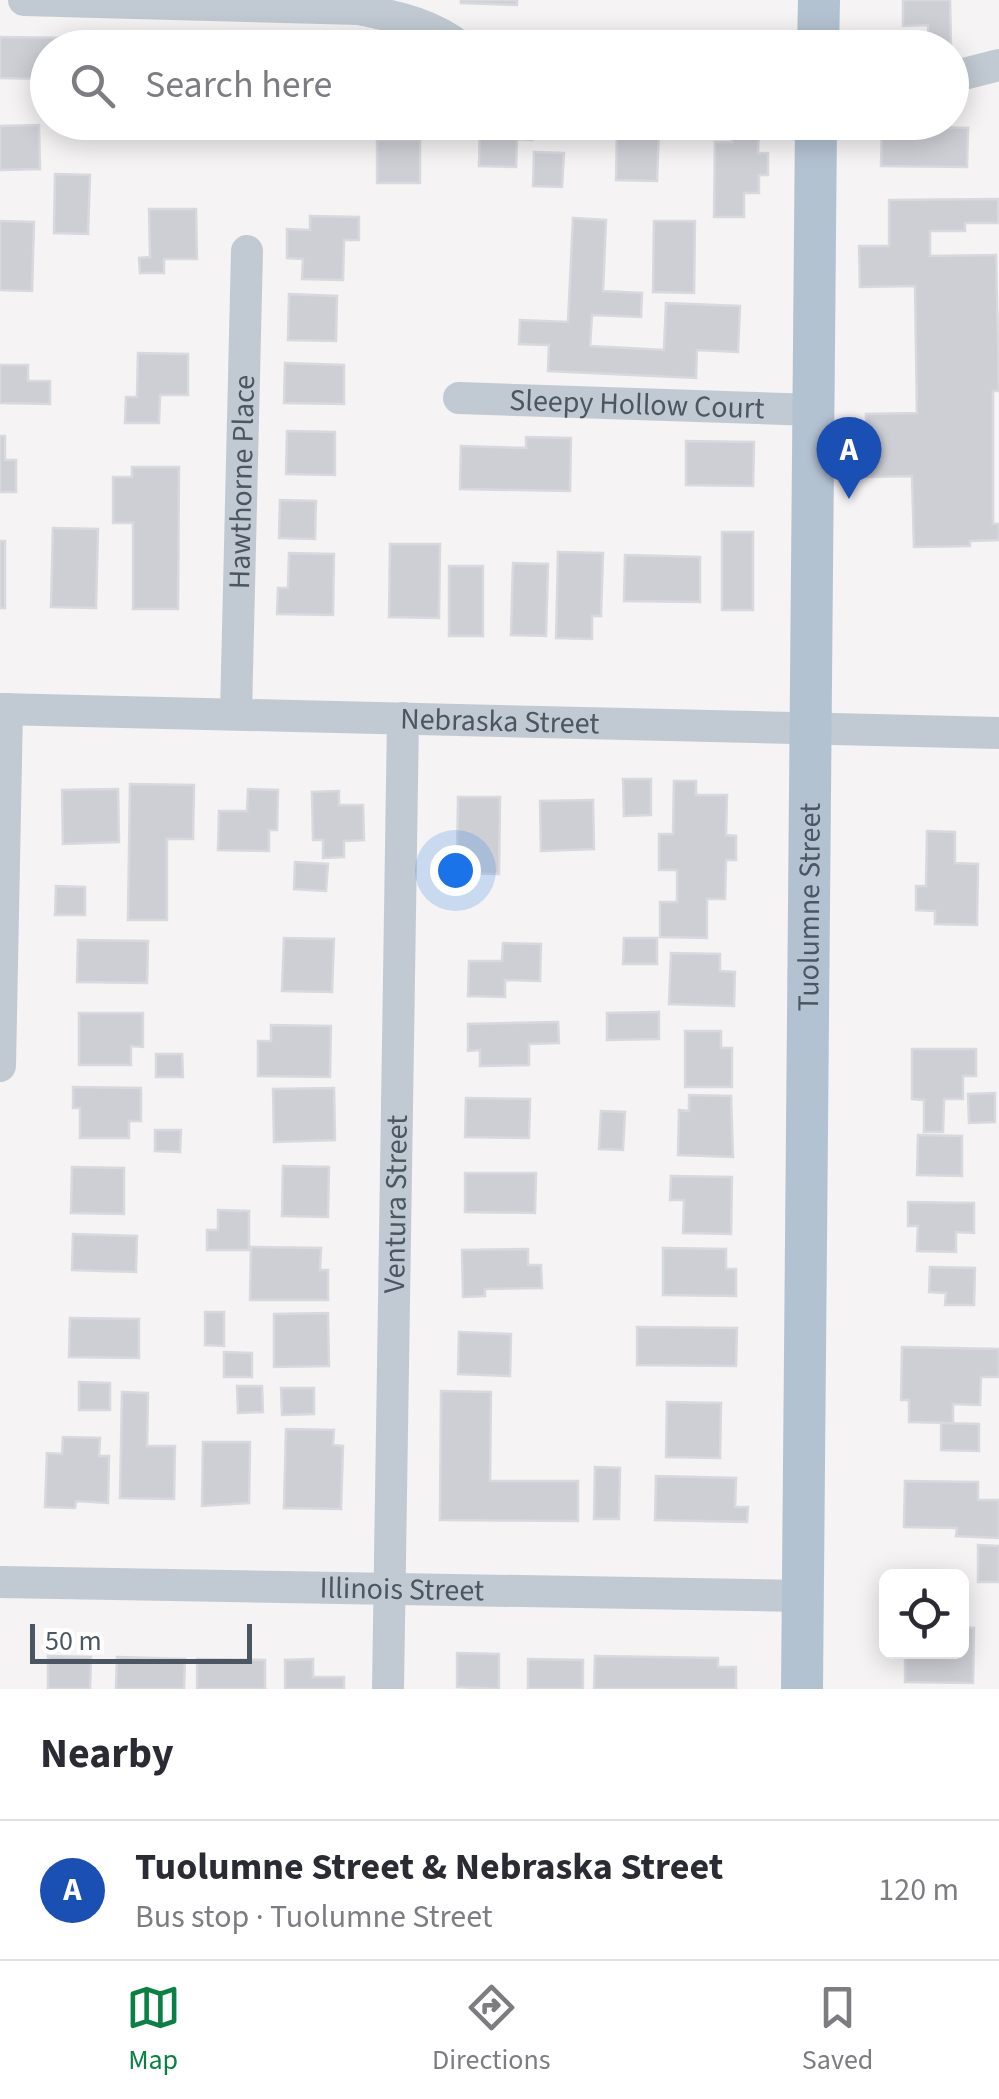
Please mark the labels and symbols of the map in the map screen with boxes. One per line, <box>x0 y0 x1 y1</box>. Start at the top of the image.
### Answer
street label: Hawthorne Place <box>218 374 266 590</box>
street label: Sleepy Hollow Court <box>509 379 765 430</box>
pin: A <box>816 416 882 499</box>
street label: Nebraska Street <box>400 698 600 745</box>
street label: Tuolumne Street <box>787 803 832 1012</box>
your location <box>430 845 481 896</box>
street label: Ventura Street <box>373 1114 419 1294</box>
street label: Illinois Street <box>319 1567 485 1612</box>
scale bar <box>30 1619 252 1664</box>

